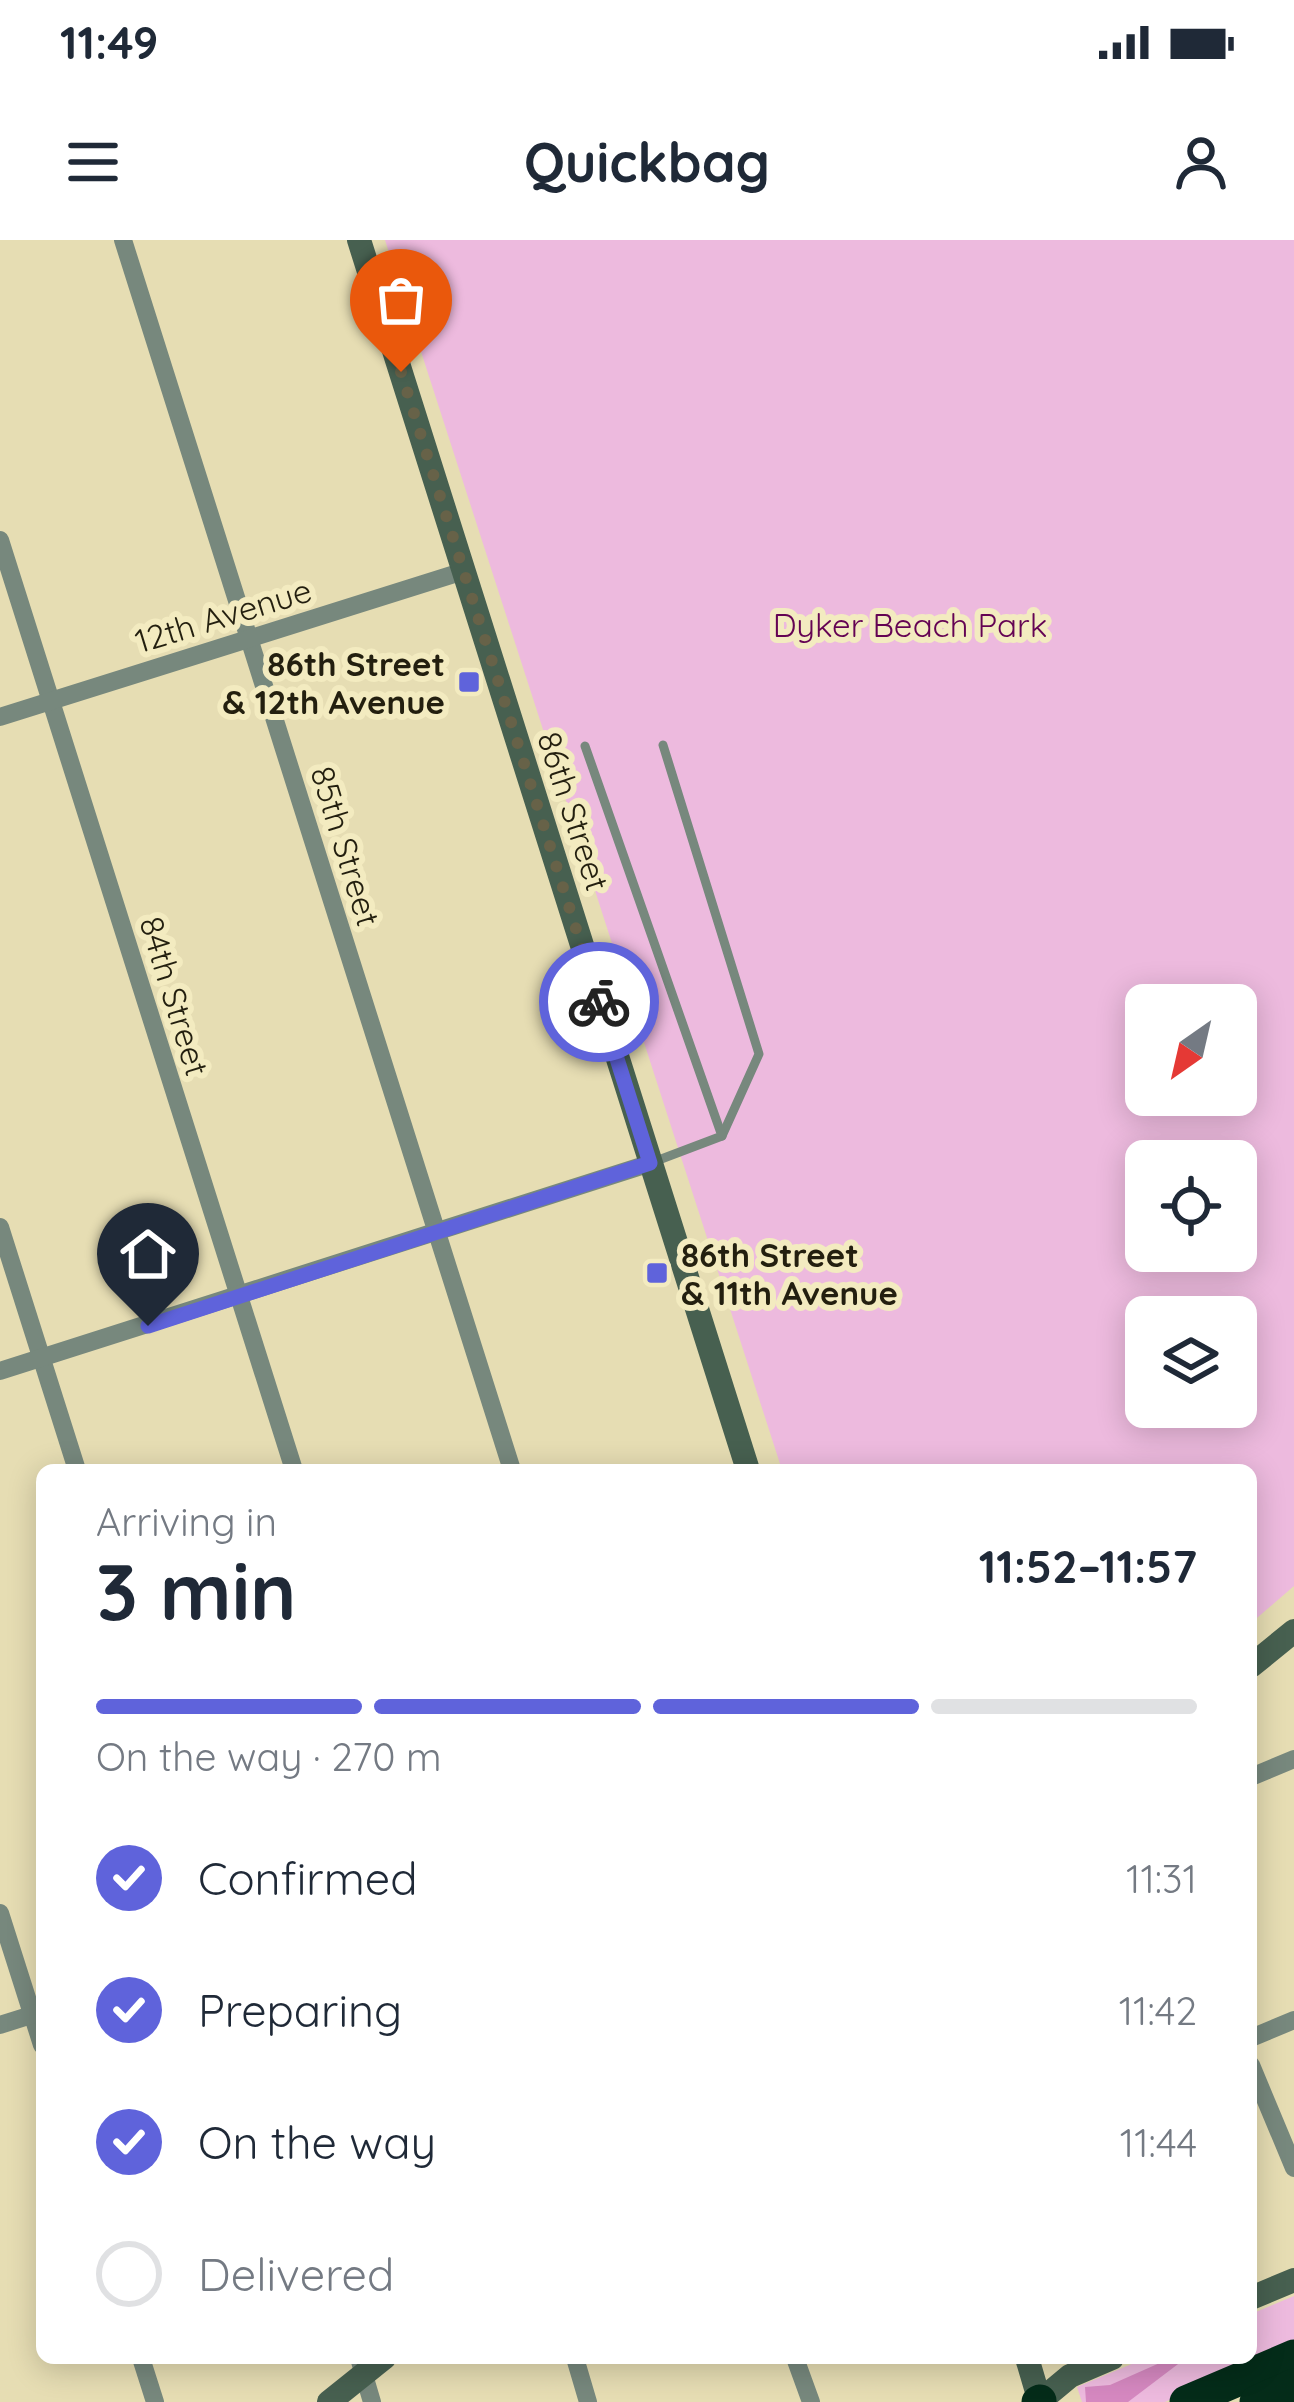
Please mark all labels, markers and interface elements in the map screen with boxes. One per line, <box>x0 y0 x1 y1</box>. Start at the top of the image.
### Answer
text: 11:49 <box>60 14 158 70</box>
text: Quickbag <box>524 128 770 196</box>
icon: menu <box>60 129 126 195</box>
icon: person <box>1168 129 1234 195</box>
pin <box>350 249 452 372</box>
icon: bag <box>368 267 434 333</box>
street label: 12th Avenue <box>130 569 316 661</box>
park label: Dyker Beach Park <box>773 604 1047 645</box>
place label: 86th Street & 12th Avenue <box>222 643 445 722</box>
marker: 86th Street & 12th Avenue <box>456 669 482 695</box>
street label: 86th Street <box>529 726 619 896</box>
street label: 85th Street <box>302 761 390 931</box>
street label: 84th Street <box>131 911 219 1081</box>
courier <box>539 942 659 1062</box>
icon: bike <box>566 969 632 1035</box>
north arrow <box>1125 984 1257 1116</box>
map controls <box>1125 984 1257 1428</box>
button: locate <box>1125 1140 1257 1272</box>
pin <box>97 1203 199 1326</box>
icon: home <box>115 1221 181 1287</box>
place label: 86th Street & 11th Avenue <box>681 1234 898 1313</box>
marker: 86th Street & 11th Avenue <box>644 1260 670 1286</box>
button: layers <box>1125 1296 1257 1428</box>
text: Arriving in <box>96 1497 277 1546</box>
text: 11:52–11:57 <box>979 1538 1197 1594</box>
text: 3 min <box>96 1542 297 1640</box>
text: On the way · 270 m <box>96 1732 442 1781</box>
icon: check <box>96 1845 162 1911</box>
text: Confirmed <box>198 1850 417 1906</box>
text: 11:31 <box>1126 1854 1197 1903</box>
icon: check <box>96 1977 162 2043</box>
text: Preparing <box>198 1982 402 2038</box>
text: 11:42 <box>1119 1986 1197 2035</box>
icon: check <box>96 2109 162 2175</box>
text: On the way <box>198 2114 436 2170</box>
text: 11:44 <box>1120 2118 1197 2167</box>
text: Delivered <box>198 2246 394 2302</box>

